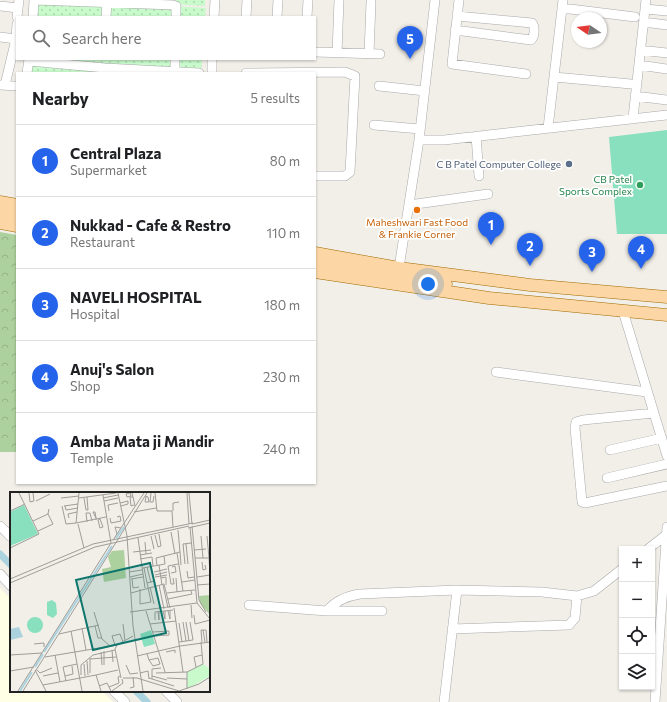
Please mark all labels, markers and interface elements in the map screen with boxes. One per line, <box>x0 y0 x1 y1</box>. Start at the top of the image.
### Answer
north arrow <box>571 12 607 48</box>
search box <box>16 16 316 60</box>
pin: 5 <box>397 26 423 59</box>
icon: search <box>30 27 52 49</box>
text: Search here <box>62 29 141 47</box>
text: Nearby <box>32 88 89 109</box>
text: 5 results <box>250 90 300 106</box>
text: Central Plaza <box>70 144 161 162</box>
text: 1 <box>42 153 48 169</box>
text: 80 m <box>270 153 300 169</box>
place label: C B Patel Computer College <box>437 158 561 170</box>
marker: C B Patel Computer College <box>564 159 574 169</box>
text: Supermarket <box>70 162 147 178</box>
place label: CB Patel Sports Complex <box>559 173 633 197</box>
marker: CB Patel Sports Complex <box>635 180 645 190</box>
marker: Maheshwari Fast Food & Frankie Corner <box>412 205 422 215</box>
pin: 1 <box>478 212 504 245</box>
text: Nukkad - Cafe & Restro <box>70 216 231 234</box>
place label: Maheshwari Fast Food & Frankie Corner <box>366 216 468 240</box>
text: 2 <box>41 225 49 241</box>
text: 110 m <box>267 225 300 241</box>
pin: 2 <box>517 233 543 266</box>
text: Restaurant <box>70 234 135 250</box>
pin: 4 <box>628 236 654 269</box>
pin: 3 <box>579 239 605 272</box>
your location <box>418 274 438 294</box>
text: NAVELI HOSPITAL <box>70 288 202 306</box>
text: 3 <box>41 297 49 313</box>
text: 180 m <box>264 297 300 313</box>
text: Hospital <box>70 306 120 322</box>
text: Anuj's Salon <box>70 360 154 378</box>
text: 4 <box>41 369 49 385</box>
text: 230 m <box>263 369 300 385</box>
text: Shop <box>70 378 101 394</box>
text: Amba Mata ji Mandir <box>70 432 214 450</box>
text: 5 <box>41 441 49 457</box>
text: 240 m <box>263 441 300 457</box>
text: Temple <box>70 450 113 466</box>
inset map <box>10 492 210 692</box>
map controls <box>619 546 655 690</box>
button: + <box>619 546 655 582</box>
button: − <box>619 582 655 618</box>
button: locate <box>619 618 655 654</box>
button: layers <box>619 654 655 690</box>

